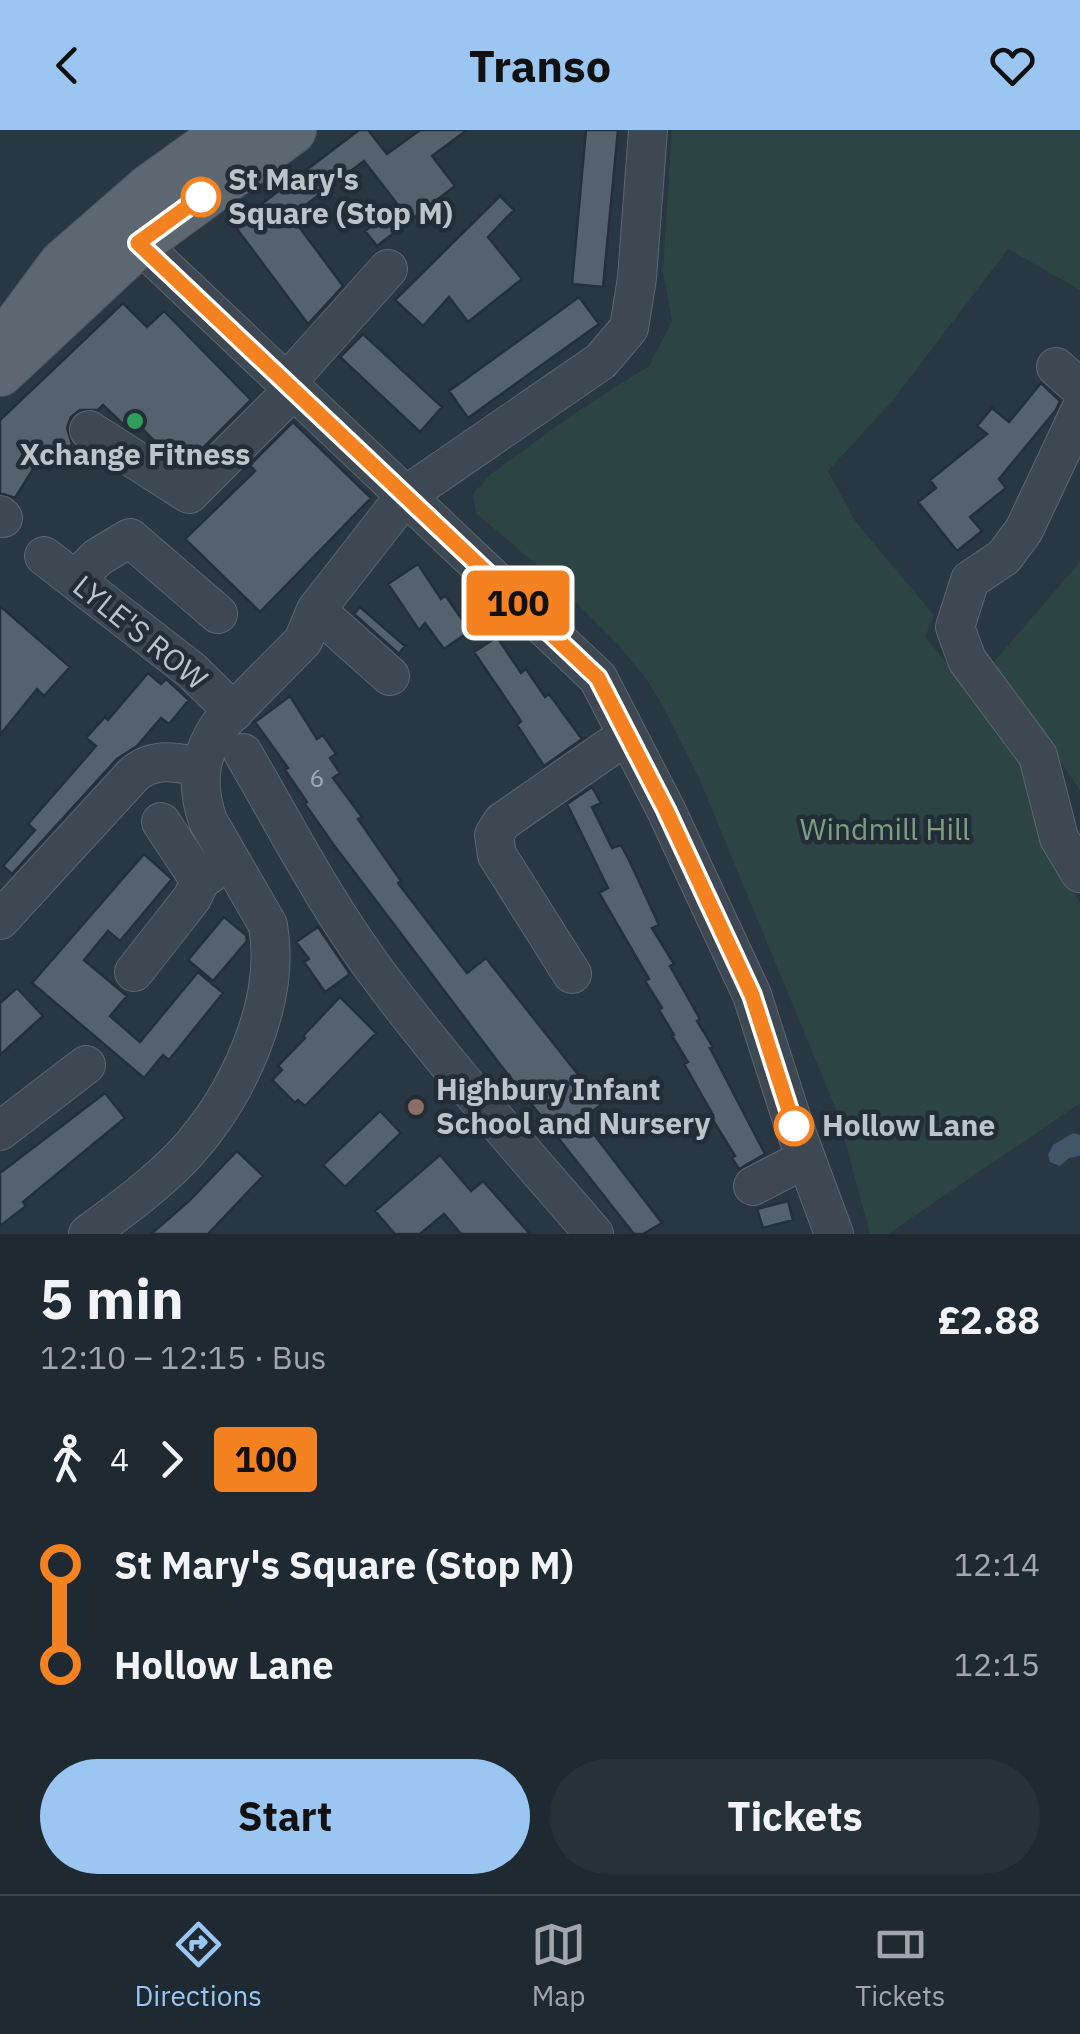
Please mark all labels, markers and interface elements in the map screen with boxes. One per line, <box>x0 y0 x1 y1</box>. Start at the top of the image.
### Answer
text: Transo <box>469 36 611 94</box>
icon: back <box>40 38 95 93</box>
icon: heart <box>985 38 1040 93</box>
place label: St Mary's Square (Stop M) <box>228 159 453 232</box>
marker: St Mary's Square (Stop M) <box>182 178 220 216</box>
marker: Xchange Fitness <box>124 410 146 432</box>
place label: Xchange Fitness <box>20 434 250 473</box>
street label: LYLE'S ROW <box>66 566 216 698</box>
line badge: 100 <box>460 570 576 636</box>
text: 100 <box>486 580 550 626</box>
house number: 6 <box>309 761 325 794</box>
park label: Windmill Hill <box>800 809 970 848</box>
place label: Highbury Infant School and Nursery <box>436 1069 710 1142</box>
marker: Highbury Infant School and Nursery <box>405 1096 427 1118</box>
place label: Hollow Lane <box>822 1105 995 1144</box>
marker: Hollow Lane <box>775 1107 813 1145</box>
text: 5 min <box>40 1263 184 1334</box>
text: £2.88 <box>938 1295 1040 1344</box>
text: 12:10 – 12:15 · Bus <box>40 1336 326 1378</box>
icon: walk <box>40 1432 95 1487</box>
icon: forward <box>144 1432 199 1487</box>
text: 100 <box>234 1436 297 1482</box>
text: 4 <box>110 1438 129 1480</box>
text: St Mary's Square (Stop M) <box>114 1540 574 1589</box>
text: 12:14 <box>954 1543 1040 1585</box>
text: Hollow Lane <box>114 1640 334 1689</box>
text: 12:15 <box>954 1643 1040 1685</box>
button: Start <box>40 1759 530 1874</box>
button: Tickets <box>550 1759 1040 1874</box>
tab: Directions <box>135 1917 262 2014</box>
tab: Map <box>531 1917 586 2014</box>
tab: Tickets <box>855 1917 945 2014</box>

